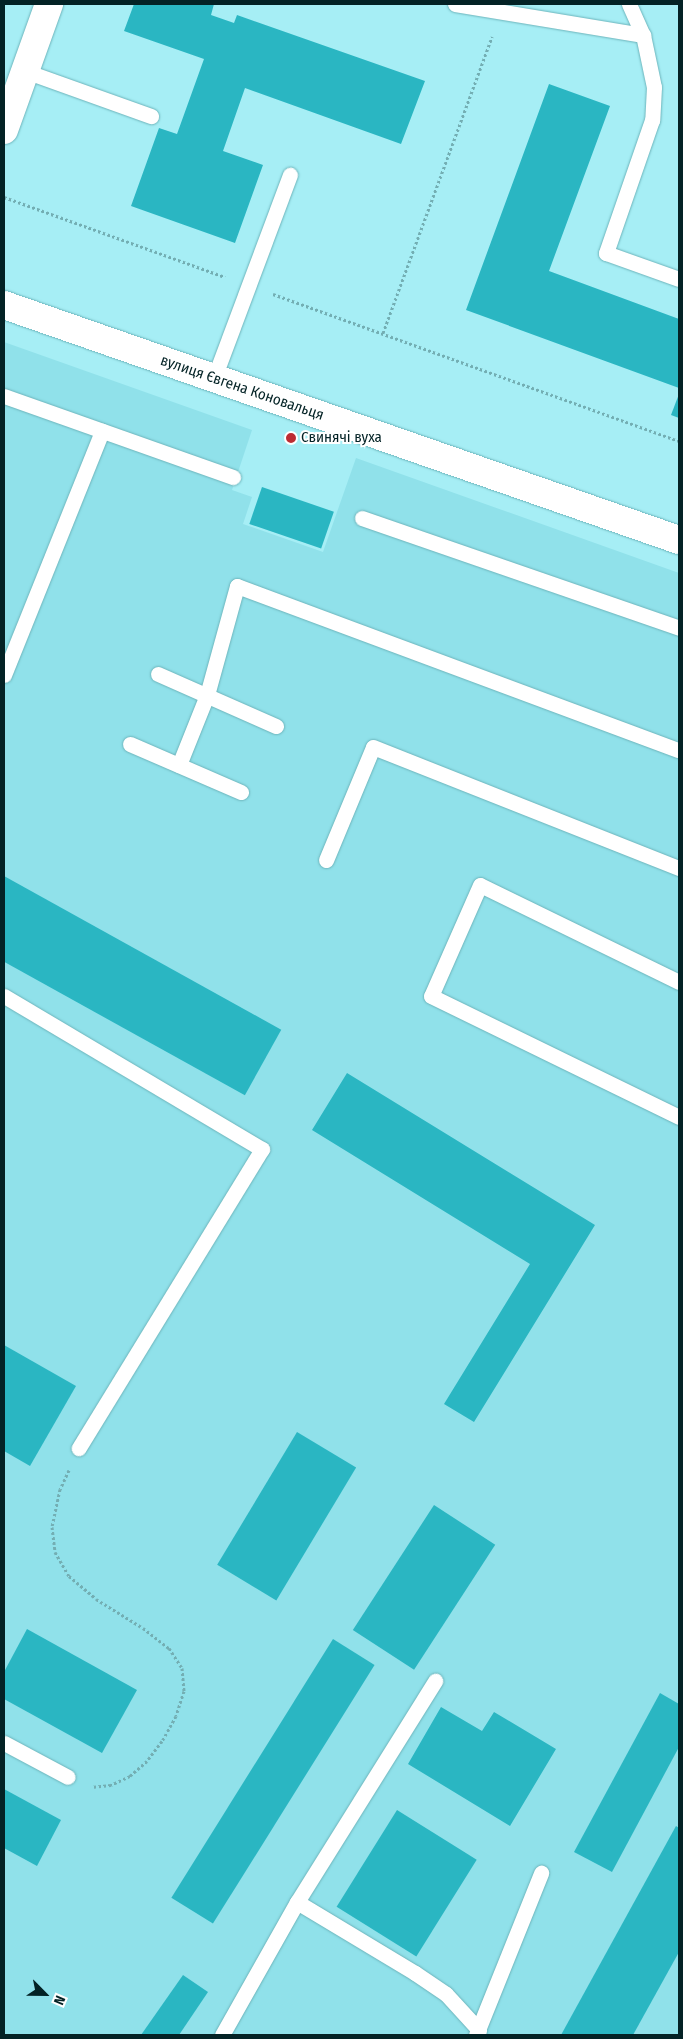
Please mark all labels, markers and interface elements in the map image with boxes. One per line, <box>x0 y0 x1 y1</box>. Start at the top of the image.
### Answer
street label: вулиця Євгена Коновальця <box>158 352 326 424</box>
place label: Свинячі вуха <box>301 429 382 447</box>
marker: Свинячі вуха <box>285 432 297 444</box>
north arrow <box>20 1969 70 2019</box>
text: N <box>50 1993 69 2007</box>

